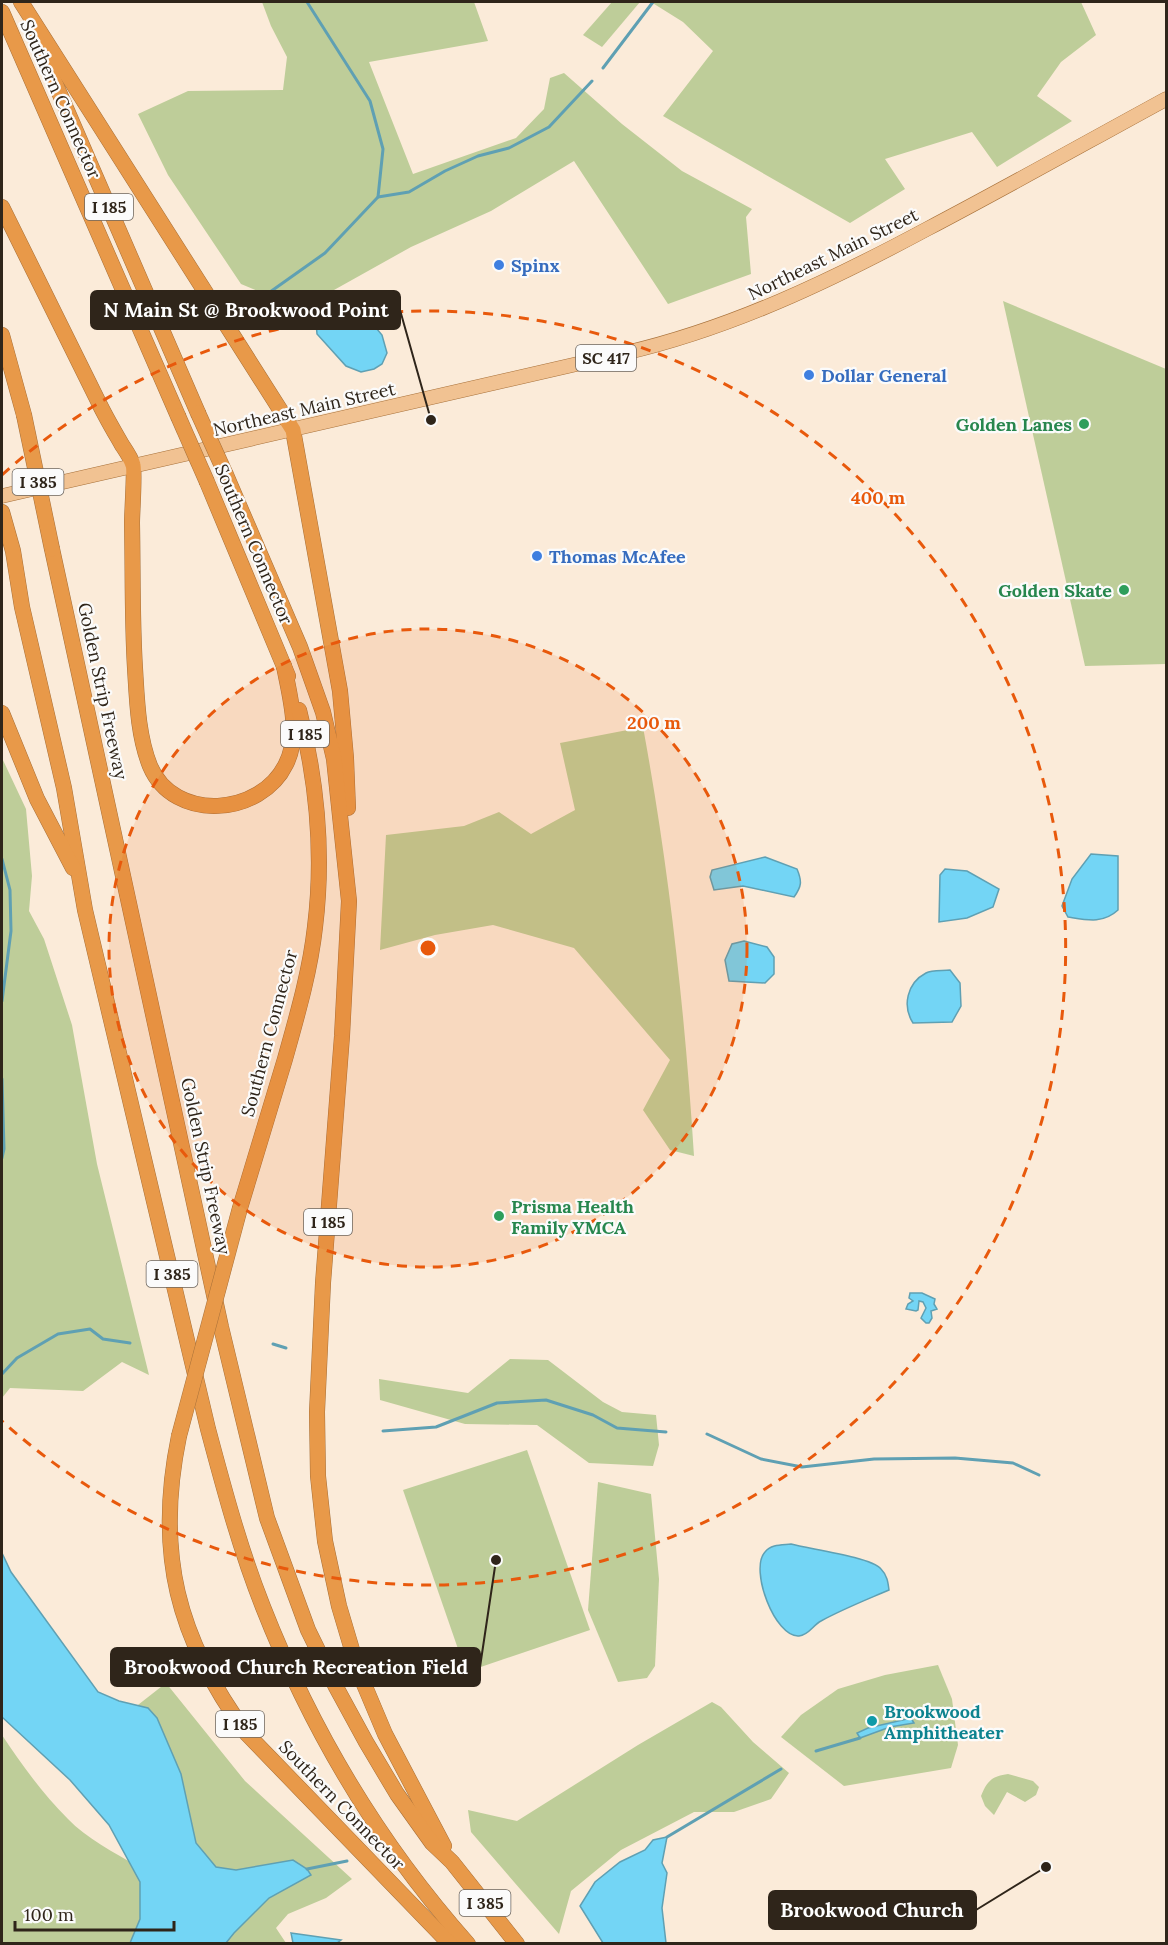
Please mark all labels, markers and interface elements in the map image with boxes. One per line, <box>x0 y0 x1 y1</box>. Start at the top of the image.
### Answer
street label: Southern Connector <box>16 16 107 182</box>
road number: I 185 <box>85 194 133 220</box>
street label: Northeast Main Street <box>744 203 922 305</box>
place label: Spinx <box>511 254 560 277</box>
marker: Spinx <box>492 258 506 272</box>
callout: N Main St @ Brookwood Point <box>91 291 400 329</box>
text: N Main St @ Brookwood Point <box>103 297 389 322</box>
road number: SC 417 <box>576 345 636 371</box>
place label: Dollar General <box>821 364 947 387</box>
marker: Dollar General <box>802 368 816 382</box>
street label: Northeast Main Street <box>211 377 397 441</box>
place label: Golden Lanes <box>956 413 1072 436</box>
marker: Golden Lanes <box>1077 417 1091 431</box>
street label: Southern Connector <box>210 460 298 628</box>
road number: I 385 <box>12 469 63 495</box>
text: 400 m <box>851 486 905 509</box>
place label: Thomas McAfee <box>549 545 686 568</box>
marker: Thomas McAfee <box>530 549 544 563</box>
place label: Golden Skate <box>998 579 1112 602</box>
marker: Golden Skate <box>1117 583 1131 597</box>
street label: Golden Strip Freeway <box>73 600 133 782</box>
text: 200 m <box>627 711 681 734</box>
road number: I 185 <box>281 721 329 747</box>
centre of rings <box>418 938 438 958</box>
street label: Southern Connector <box>236 947 302 1119</box>
street label: Golden Strip Freeway <box>176 1075 236 1257</box>
place label: Prisma Health Family YMCA <box>511 1195 634 1239</box>
road number: I 185 <box>304 1209 352 1235</box>
marker: Prisma Health Family YMCA <box>492 1209 506 1223</box>
road number: I 385 <box>146 1261 198 1287</box>
callout: Brookwood Church Recreation Field <box>111 1648 480 1686</box>
text: Brookwood Church Recreation Field <box>124 1654 468 1679</box>
place label: Brookwood Amphitheater <box>884 1700 1004 1744</box>
road number: I 185 <box>216 1711 264 1737</box>
marker: Brookwood Amphitheater <box>865 1714 879 1728</box>
street label: Southern Connector <box>274 1735 410 1875</box>
road number: I 385 <box>460 1890 510 1916</box>
callout: Brookwood Church <box>769 1891 976 1929</box>
scale bar <box>15 1894 174 1932</box>
text: Brookwood Church <box>780 1897 964 1922</box>
text: 100 m <box>24 1903 74 1926</box>

